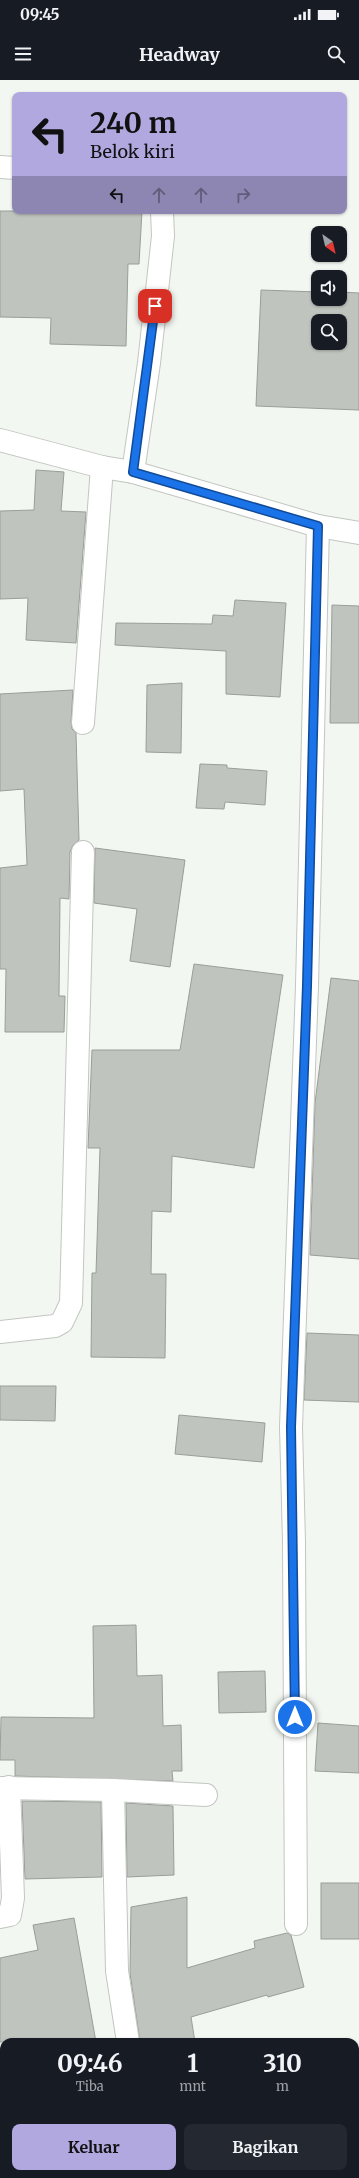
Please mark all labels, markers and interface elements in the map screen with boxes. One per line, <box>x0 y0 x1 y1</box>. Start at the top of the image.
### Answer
text: 09:45 <box>20 5 59 24</box>
icon: menu <box>12 43 34 65</box>
text: Headway <box>139 43 220 66</box>
icon: search <box>325 43 347 65</box>
text: 240 m <box>90 105 177 141</box>
icon: left <box>24 108 76 160</box>
text: Belok kiri <box>90 140 175 163</box>
icon: left <box>106 184 128 206</box>
icon: ahead <box>148 184 170 206</box>
icon: ahead <box>190 184 212 206</box>
icon: right <box>232 184 254 206</box>
north arrow <box>311 226 347 262</box>
map controls <box>311 226 347 350</box>
button: sound <box>311 270 347 306</box>
pin <box>138 289 172 323</box>
icon: arrive <box>144 295 166 317</box>
button: search <box>311 314 347 350</box>
position arrow <box>274 1696 316 1738</box>
text: 09:46 <box>57 2048 122 2079</box>
text: 1 <box>187 2048 198 2079</box>
text: 310 <box>263 2048 302 2079</box>
text: Tiba <box>76 2078 104 2095</box>
text: mnt <box>180 2078 206 2095</box>
text: m <box>276 2078 289 2095</box>
button: Keluar <box>12 2124 176 2170</box>
button: Bagikan <box>184 2124 347 2170</box>

